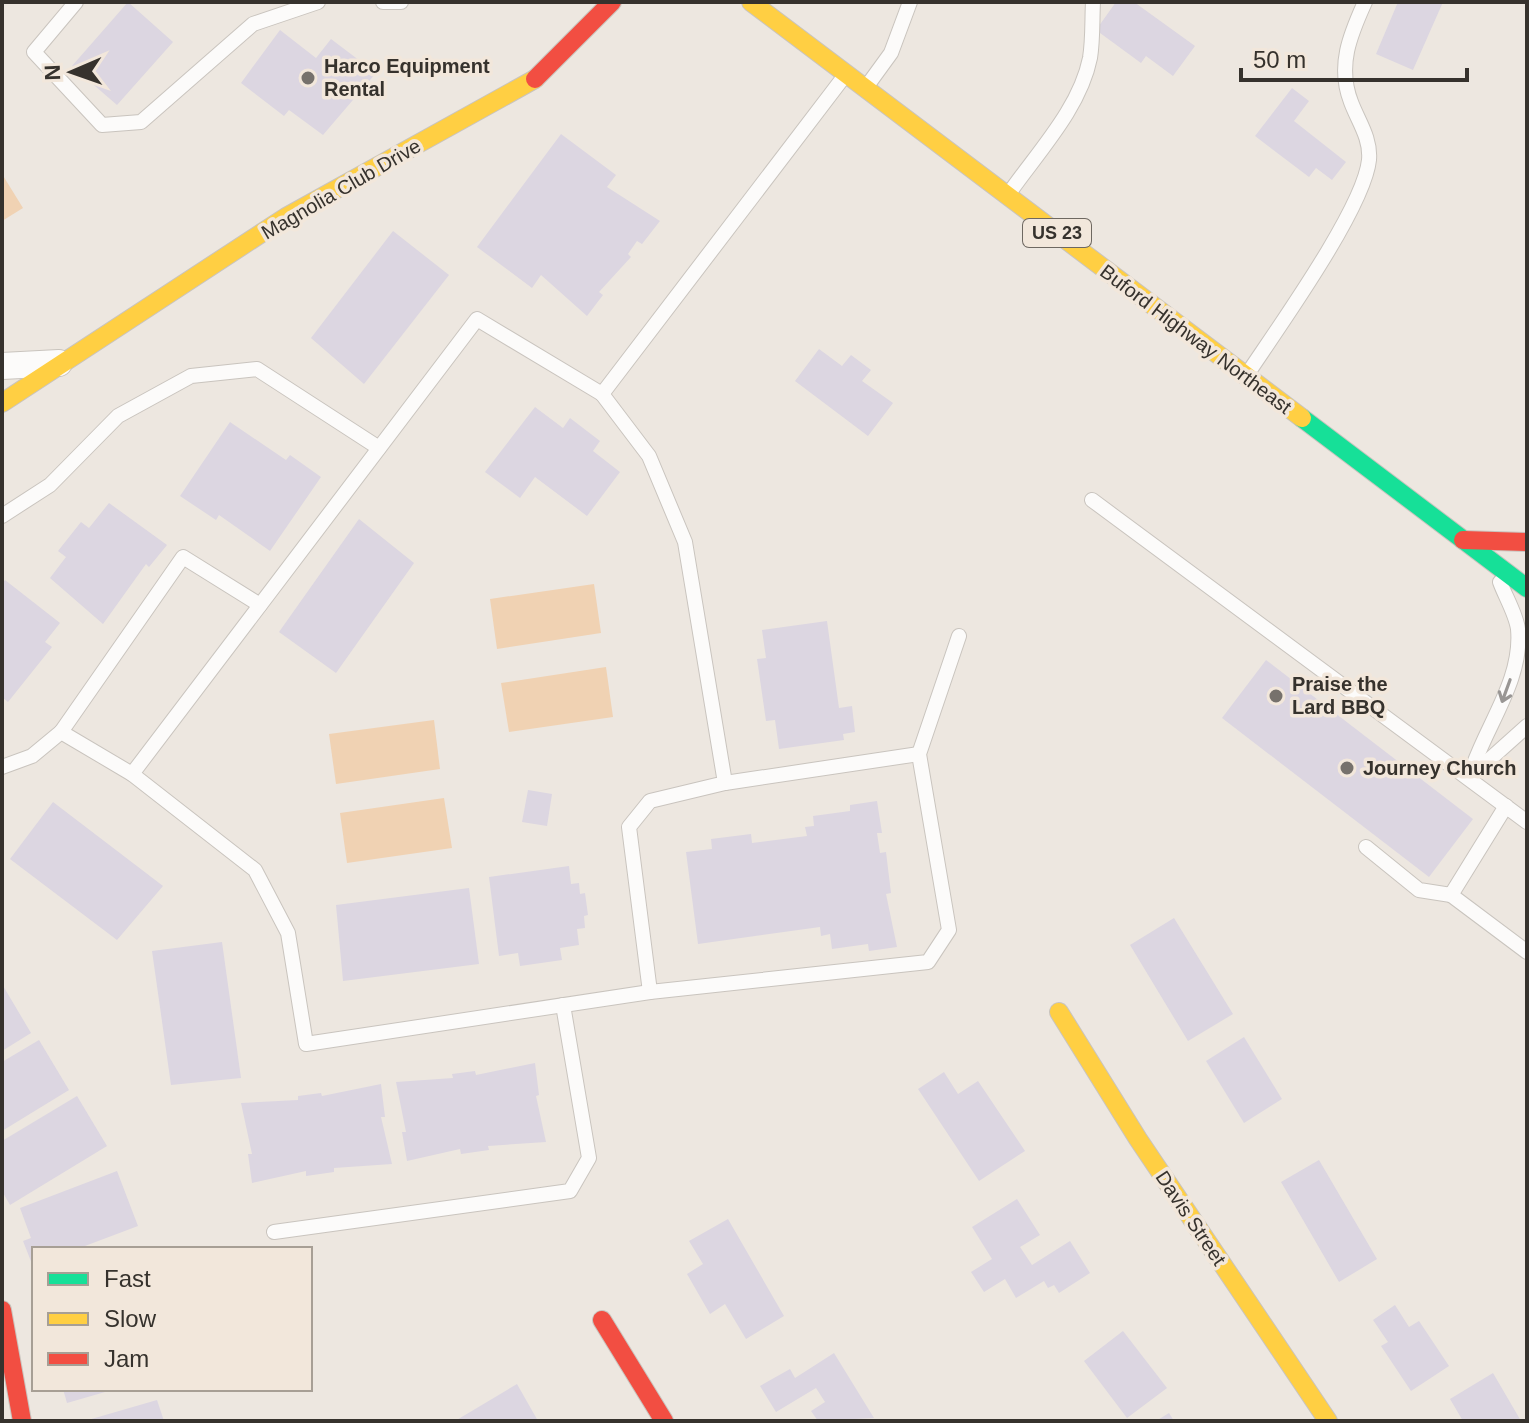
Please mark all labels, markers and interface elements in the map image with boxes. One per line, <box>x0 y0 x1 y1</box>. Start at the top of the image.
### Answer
north arrow <box>32 32 112 112</box>
scale bar <box>1241 32 1467 82</box>
text: 50 m <box>1253 46 1306 73</box>
place label: Harco Equipment Rental <box>324 55 490 100</box>
text: N <box>40 64 65 81</box>
marker: Harco Equipment Rental <box>299 69 317 87</box>
street label: Magnolia Club Drive <box>258 134 424 244</box>
road number: US 23 <box>1023 219 1091 247</box>
street label: Buford Highway Northeast <box>1096 260 1296 418</box>
place label: Praise the Lard BBQ <box>1292 673 1388 718</box>
one-way arrow <box>1498 678 1513 703</box>
marker: Praise the Lard BBQ <box>1267 687 1285 705</box>
place label: Journey Church <box>1363 757 1516 779</box>
marker: Journey Church <box>1338 759 1356 777</box>
street label: Davis Street <box>1151 1167 1231 1270</box>
legend <box>32 1247 312 1391</box>
text: Fast <box>104 1265 151 1292</box>
text: Slow <box>104 1305 157 1332</box>
text: Jam <box>104 1345 149 1372</box>

